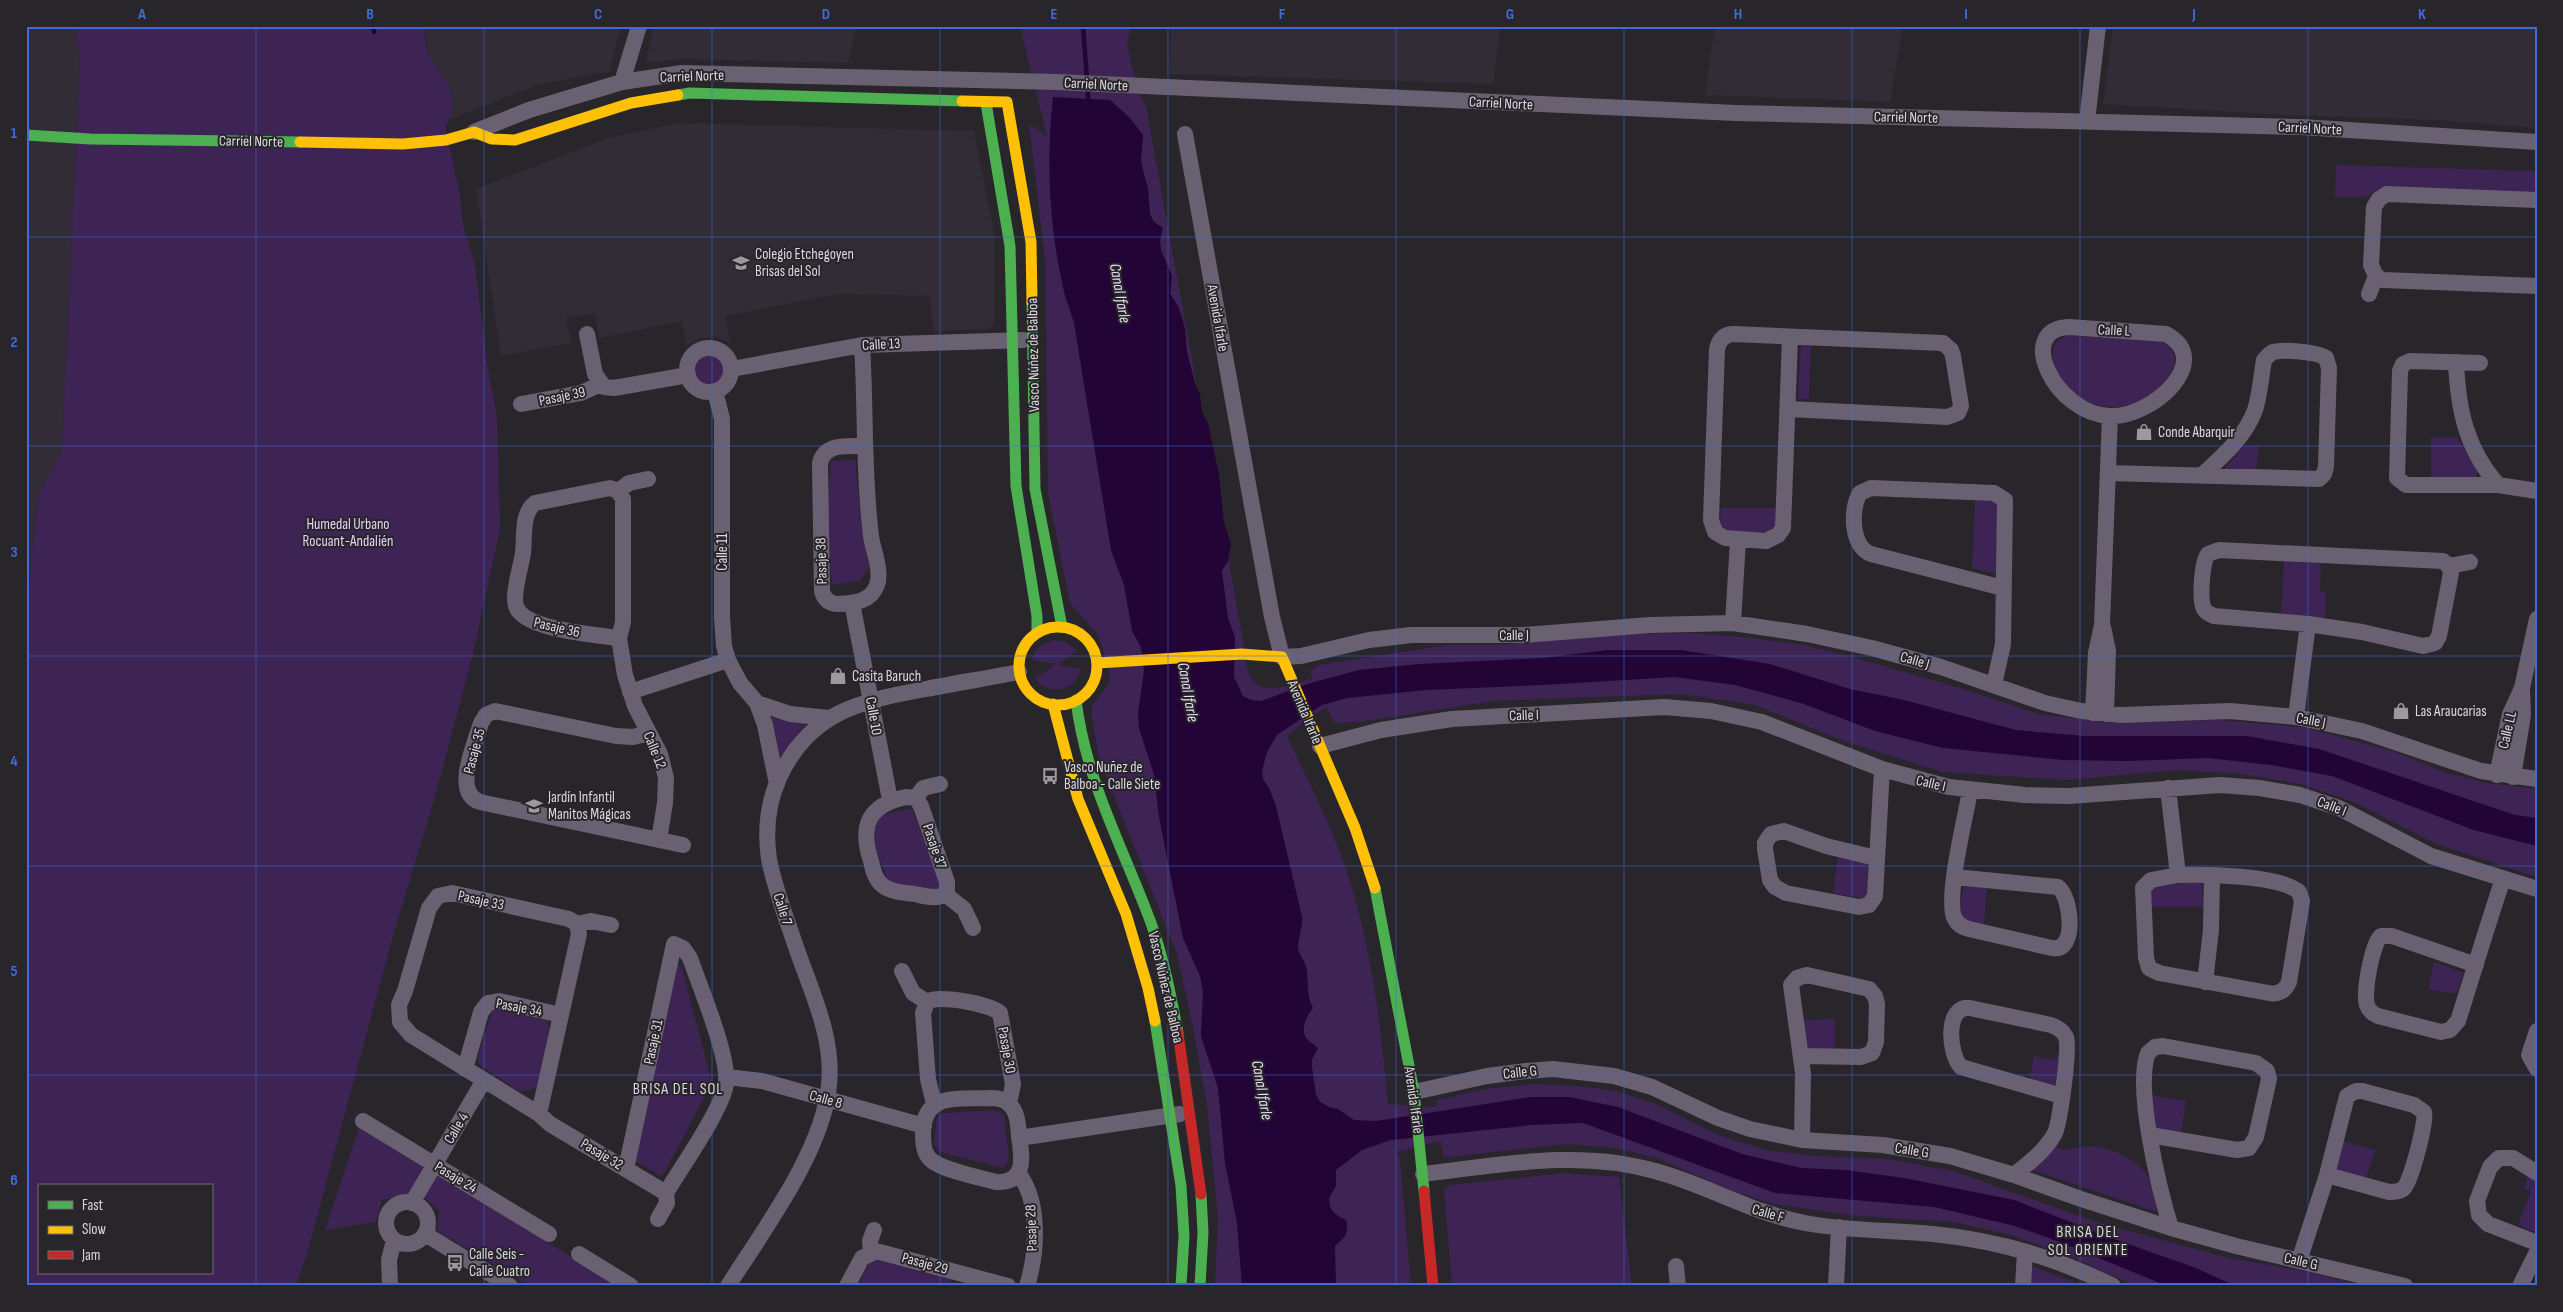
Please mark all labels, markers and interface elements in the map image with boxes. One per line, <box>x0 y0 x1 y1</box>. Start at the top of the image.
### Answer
text: A <box>137 5 146 24</box>
text: B <box>366 5 374 24</box>
text: C <box>594 5 602 24</box>
text: D <box>822 5 830 24</box>
text: E <box>1051 5 1058 24</box>
text: F <box>1279 5 1286 24</box>
text: G <box>1506 5 1514 24</box>
text: H <box>1734 5 1742 24</box>
text: I <box>1964 5 1968 24</box>
text: J <box>2191 5 2196 24</box>
text: K <box>2418 5 2426 24</box>
street label: Carriel Norte <box>660 66 724 87</box>
street label: Carriel Norte <box>1063 73 1129 96</box>
street label: Carriel Norte <box>1468 92 1534 115</box>
street label: Carriel Norte <box>1874 107 1938 128</box>
street label: Carriel Norte <box>2277 117 2343 140</box>
text: 1 <box>11 124 18 143</box>
street label: Carriel Norte <box>219 131 283 152</box>
place label: Colegio Etchegoyen Brisas del Sol <box>755 245 854 281</box>
school or university icon: Colegio Etchegoyen Brisas del Sol <box>731 253 751 273</box>
water label: Canal Ifarle <box>1105 262 1134 325</box>
street label: Avenida Ifarle <box>1202 282 1233 353</box>
street label: Vasco Núñez de Balboa <box>1023 297 1044 412</box>
street label: Calle L <box>2097 320 2131 341</box>
text: 2 <box>10 333 18 352</box>
street label: Calle 13 <box>861 334 901 355</box>
street label: Pasaje 39 <box>537 382 587 411</box>
shop icon: Conde Abarquir <box>2134 422 2154 442</box>
place label: Conde Abarquir <box>2158 423 2235 442</box>
park label: Humedal Urbano Rocuant-Andalién <box>303 515 393 551</box>
street label: Calle 11 <box>713 533 732 571</box>
street label: Pasaje 38 <box>811 537 832 585</box>
text: 3 <box>10 543 18 562</box>
street label: Pasaje 36 <box>532 613 582 642</box>
street label: Calle J <box>1499 626 1529 645</box>
street label: Calle J <box>1898 647 1932 674</box>
water label: Canal Ifarle <box>1173 661 1202 724</box>
shop icon: Casita Baruch <box>828 666 848 686</box>
place label: Casita Baruch <box>852 667 921 686</box>
street label: Avenida Ifarle <box>1282 676 1327 747</box>
street label: Calle 10 <box>861 695 886 737</box>
shop icon: Las Araucarias <box>2391 701 2411 721</box>
place label: Las Araucarias <box>2415 702 2487 721</box>
street label: Calle I <box>1509 705 1539 726</box>
street label: Calle J <box>2295 709 2327 732</box>
street label: Calle LL <box>2494 709 2521 751</box>
street label: Pasaje 35 <box>459 726 490 776</box>
street label: Calle 12 <box>639 729 671 772</box>
text: 4 <box>10 752 18 771</box>
place label: Vasco Nuñez de Balboa - Calle Siete <box>1064 758 1160 794</box>
bus stop icon: Vasco Nuñez de Balboa - Calle Siete <box>1040 766 1060 786</box>
street label: Calle I <box>1914 771 1948 796</box>
place label: Jardín Infantil Manitos Mágicas <box>547 788 631 824</box>
street label: Calle I <box>2314 792 2349 821</box>
school or university icon: Jardín Infantil Manitos Mágicas <box>524 796 544 816</box>
street label: Pasaje 37 <box>918 821 951 871</box>
street label: Pasaje 33 <box>456 886 506 915</box>
street label: Calle 7 <box>768 891 797 928</box>
street label: Vasco Núñez de Balboa <box>1143 929 1188 1045</box>
text: 5 <box>10 962 18 981</box>
street label: Pasaje 34 <box>494 994 544 1021</box>
street label: Pasaje 31 <box>639 1017 668 1066</box>
street label: Pasaje 30 <box>993 1025 1020 1075</box>
water label: Canal Ifarle <box>1247 1059 1276 1122</box>
street label: Calle G <box>1502 1061 1538 1084</box>
street label: Avenida Ifarle <box>1399 1064 1428 1135</box>
district label: BRISA DEL SOL <box>633 1080 723 1099</box>
street label: Calle 8 <box>807 1086 845 1113</box>
street label: Calle 4 <box>440 1109 473 1147</box>
street label: Pasaje 32 <box>577 1134 627 1175</box>
street label: Calle G <box>1893 1138 1930 1163</box>
street label: Pasaje 24 <box>431 1157 481 1198</box>
text: 6 <box>10 1171 18 1190</box>
legend <box>38 1184 212 1274</box>
text: Fast <box>82 1196 104 1215</box>
street label: Calle F <box>1750 1200 1786 1227</box>
street label: Pasaje 28 <box>1021 1204 1042 1252</box>
text: Slow <box>82 1220 106 1239</box>
district label: BRISA DEL SOL ORIENTE <box>2048 1223 2128 1260</box>
place label: Calle Seis - Calle Cuatro <box>469 1245 530 1281</box>
text: Jam <box>81 1246 100 1265</box>
street label: Pasaje 29 <box>900 1248 950 1279</box>
street label: Calle G <box>2282 1248 2320 1275</box>
bus stop icon: Calle Seis - Calle Cuatro <box>445 1253 465 1273</box>

